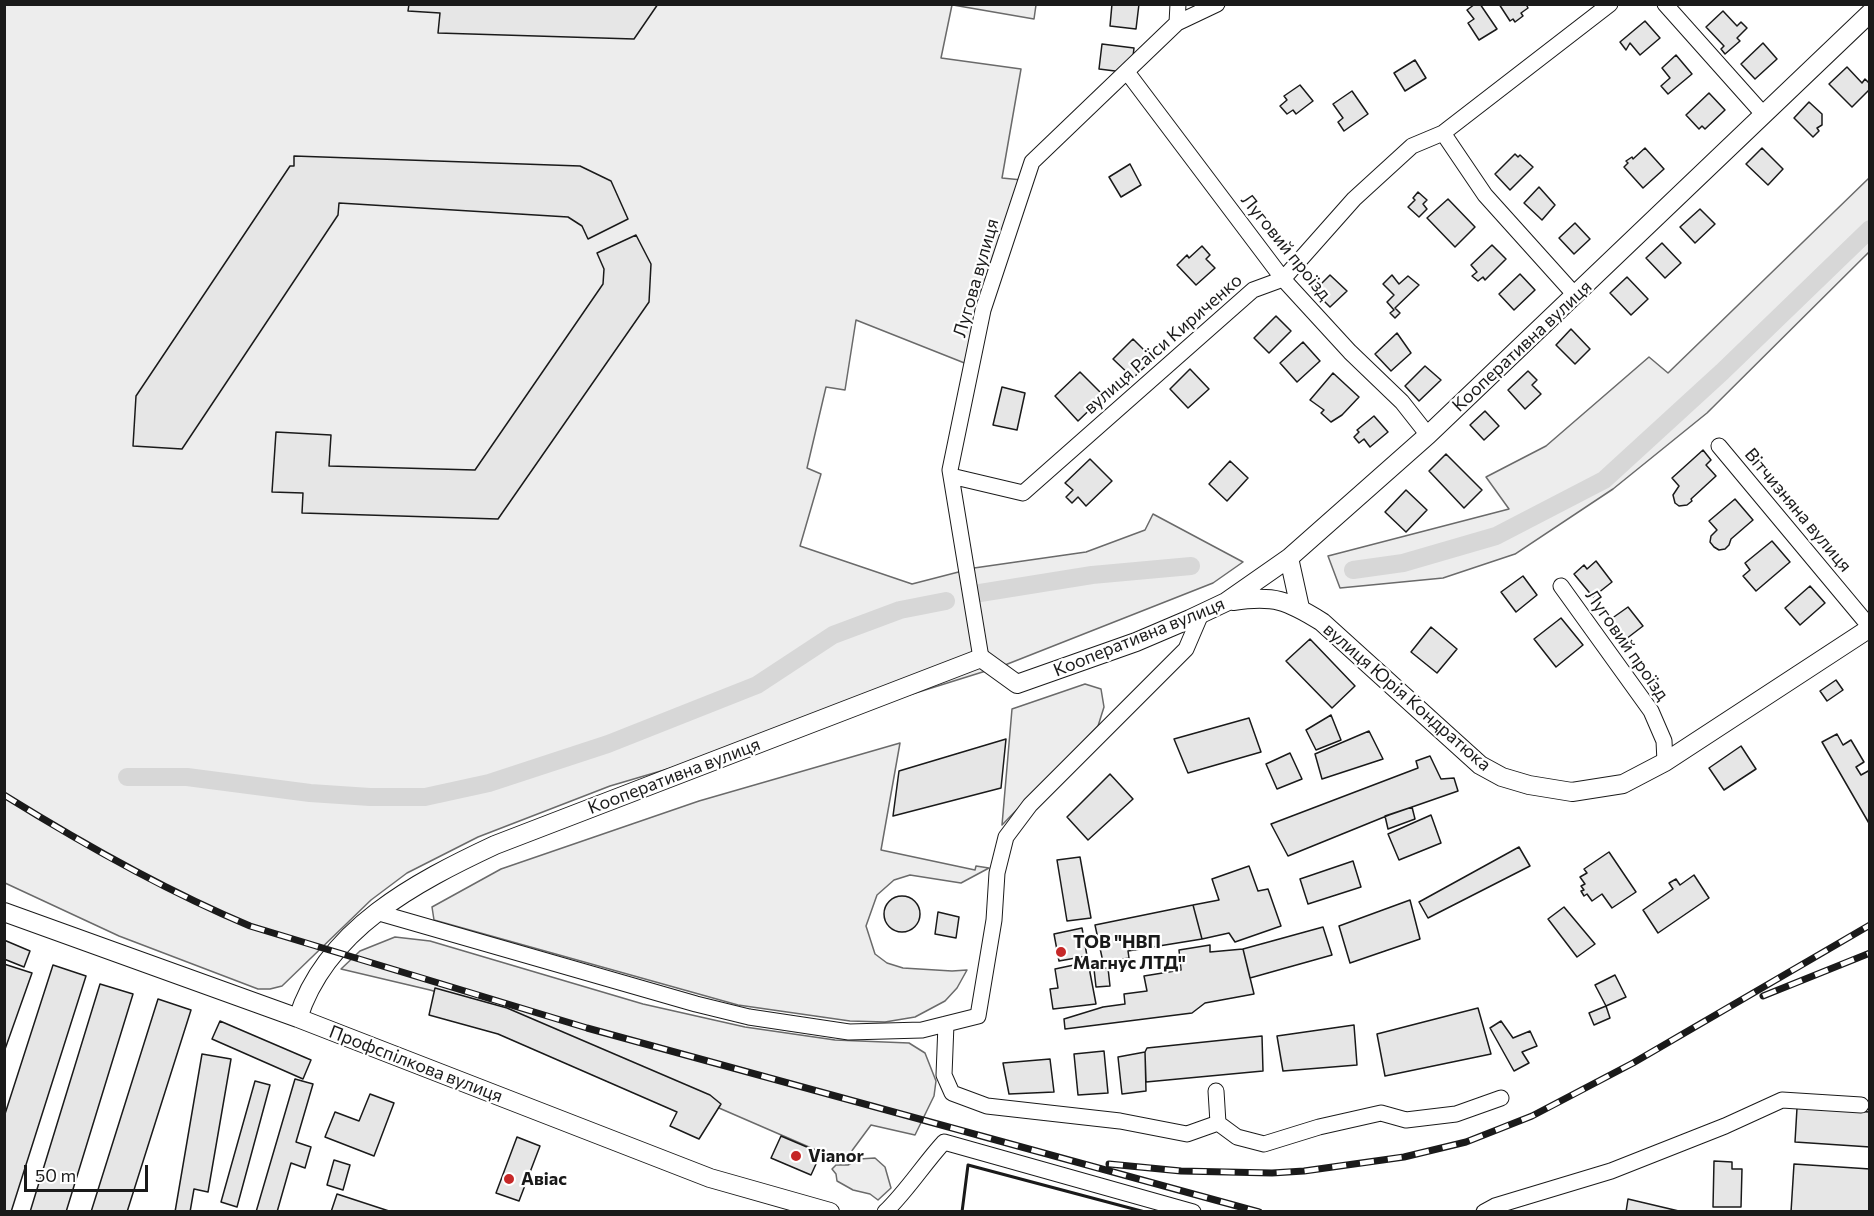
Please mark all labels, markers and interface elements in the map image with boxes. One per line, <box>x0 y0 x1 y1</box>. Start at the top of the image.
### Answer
street label: Луговий проїзд <box>1237 190 1335 304</box>
street label: Лугова вулиця <box>949 216 1003 340</box>
street label: вулиця Раїси Кириченко <box>1079 269 1247 419</box>
street label: Кооперативна вулиця <box>1448 276 1596 416</box>
street label: Вітчизняна вулиця <box>1740 444 1856 576</box>
street label: Луговий проїзд <box>1581 585 1673 705</box>
street label: Кооперативна вулиця <box>1050 593 1228 681</box>
street label: вулиця Юрія Кондратюка <box>1319 618 1495 776</box>
street label: Кооперативна вулиця <box>585 733 763 819</box>
place label: ТОВ "НВП Магнус ЛТД" <box>1073 931 1186 974</box>
marker: ТОВ "НВП Магнус ЛТД" <box>1054 945 1068 959</box>
street label: Профспілкова вулиця <box>326 1021 506 1107</box>
place label: Vianor <box>808 1145 864 1167</box>
marker: Vianor <box>789 1149 803 1163</box>
scale bar <box>27 1153 152 1191</box>
text: 50 m <box>35 1164 76 1186</box>
place label: Авіас <box>521 1168 567 1190</box>
marker: Авіас <box>502 1172 516 1186</box>

